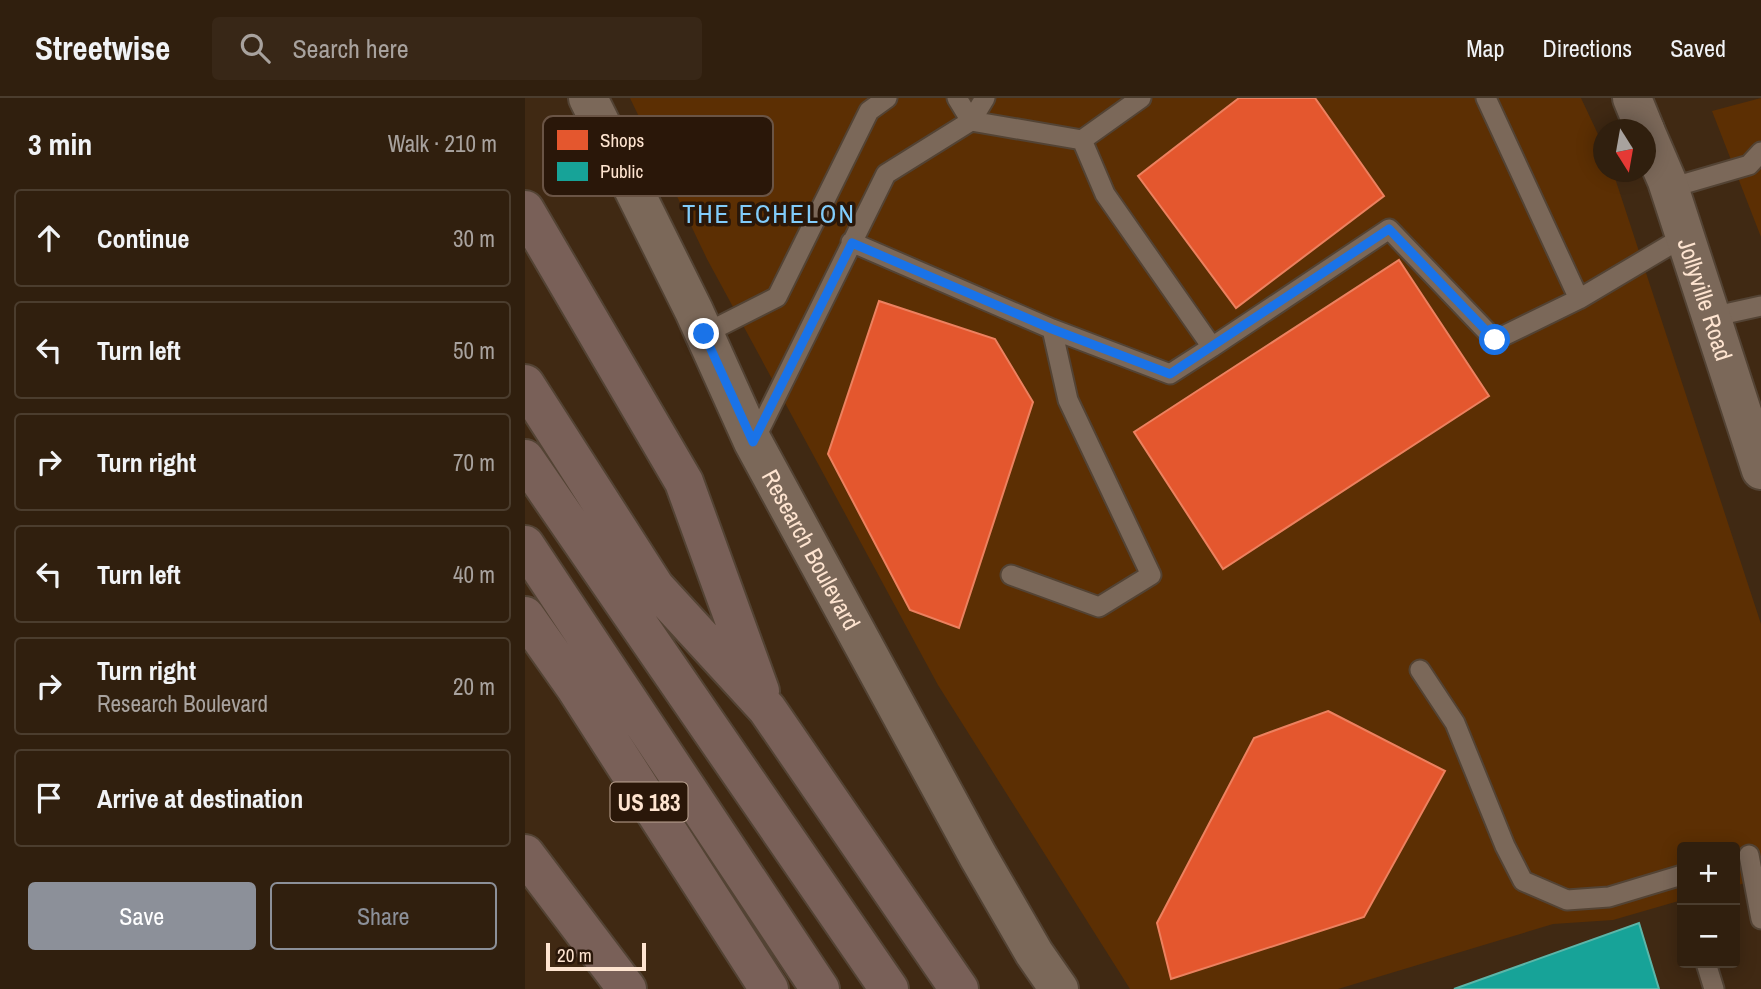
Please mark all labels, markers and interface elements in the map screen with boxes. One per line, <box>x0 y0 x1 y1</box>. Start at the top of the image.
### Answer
search box <box>212 17 702 80</box>
text: Streetwise <box>35 26 170 70</box>
icon: search <box>236 29 274 67</box>
text: Search here <box>292 31 409 66</box>
text: Map <box>1466 32 1504 64</box>
text: Directions <box>1542 32 1632 64</box>
text: Saved <box>1670 32 1726 64</box>
legend <box>543 116 773 196</box>
north arrow <box>1593 119 1656 182</box>
text: 3 min <box>28 124 92 164</box>
text: Shops <box>600 127 644 153</box>
text: Walk · 210 m <box>388 128 497 159</box>
text: Public <box>600 158 644 184</box>
district label: THE ECHELON <box>682 196 856 231</box>
icon: ahead <box>30 219 68 257</box>
text: Continue <box>97 221 189 256</box>
text: 30 m <box>453 223 495 254</box>
street label: Jollyville Road <box>1671 234 1740 365</box>
route end <box>688 318 719 349</box>
route start <box>1479 324 1510 355</box>
icon: left <box>30 331 68 369</box>
text: Turn left <box>97 333 181 368</box>
text: 50 m <box>453 335 495 366</box>
icon: right <box>30 443 68 481</box>
text: Turn right <box>97 445 196 480</box>
text: 70 m <box>453 447 495 478</box>
street label: Research Boulevard <box>755 464 868 636</box>
icon: left <box>30 555 68 593</box>
text: Turn left <box>97 557 181 592</box>
text: 40 m <box>453 559 495 590</box>
text: Turn right <box>97 653 196 688</box>
icon: right <box>30 667 68 705</box>
text: 20 m <box>453 671 495 702</box>
text: Research Boulevard <box>97 688 268 719</box>
icon: arrive <box>30 779 68 817</box>
text: Arrive at destination <box>97 781 303 816</box>
road number: US 183 <box>611 782 687 822</box>
map controls <box>1677 842 1740 968</box>
button: + <box>1677 842 1740 905</box>
button: Save <box>28 882 256 950</box>
button: Share <box>270 882 497 950</box>
button: − <box>1677 905 1740 968</box>
scale bar <box>546 940 646 972</box>
text: 20 m <box>557 942 592 968</box>

